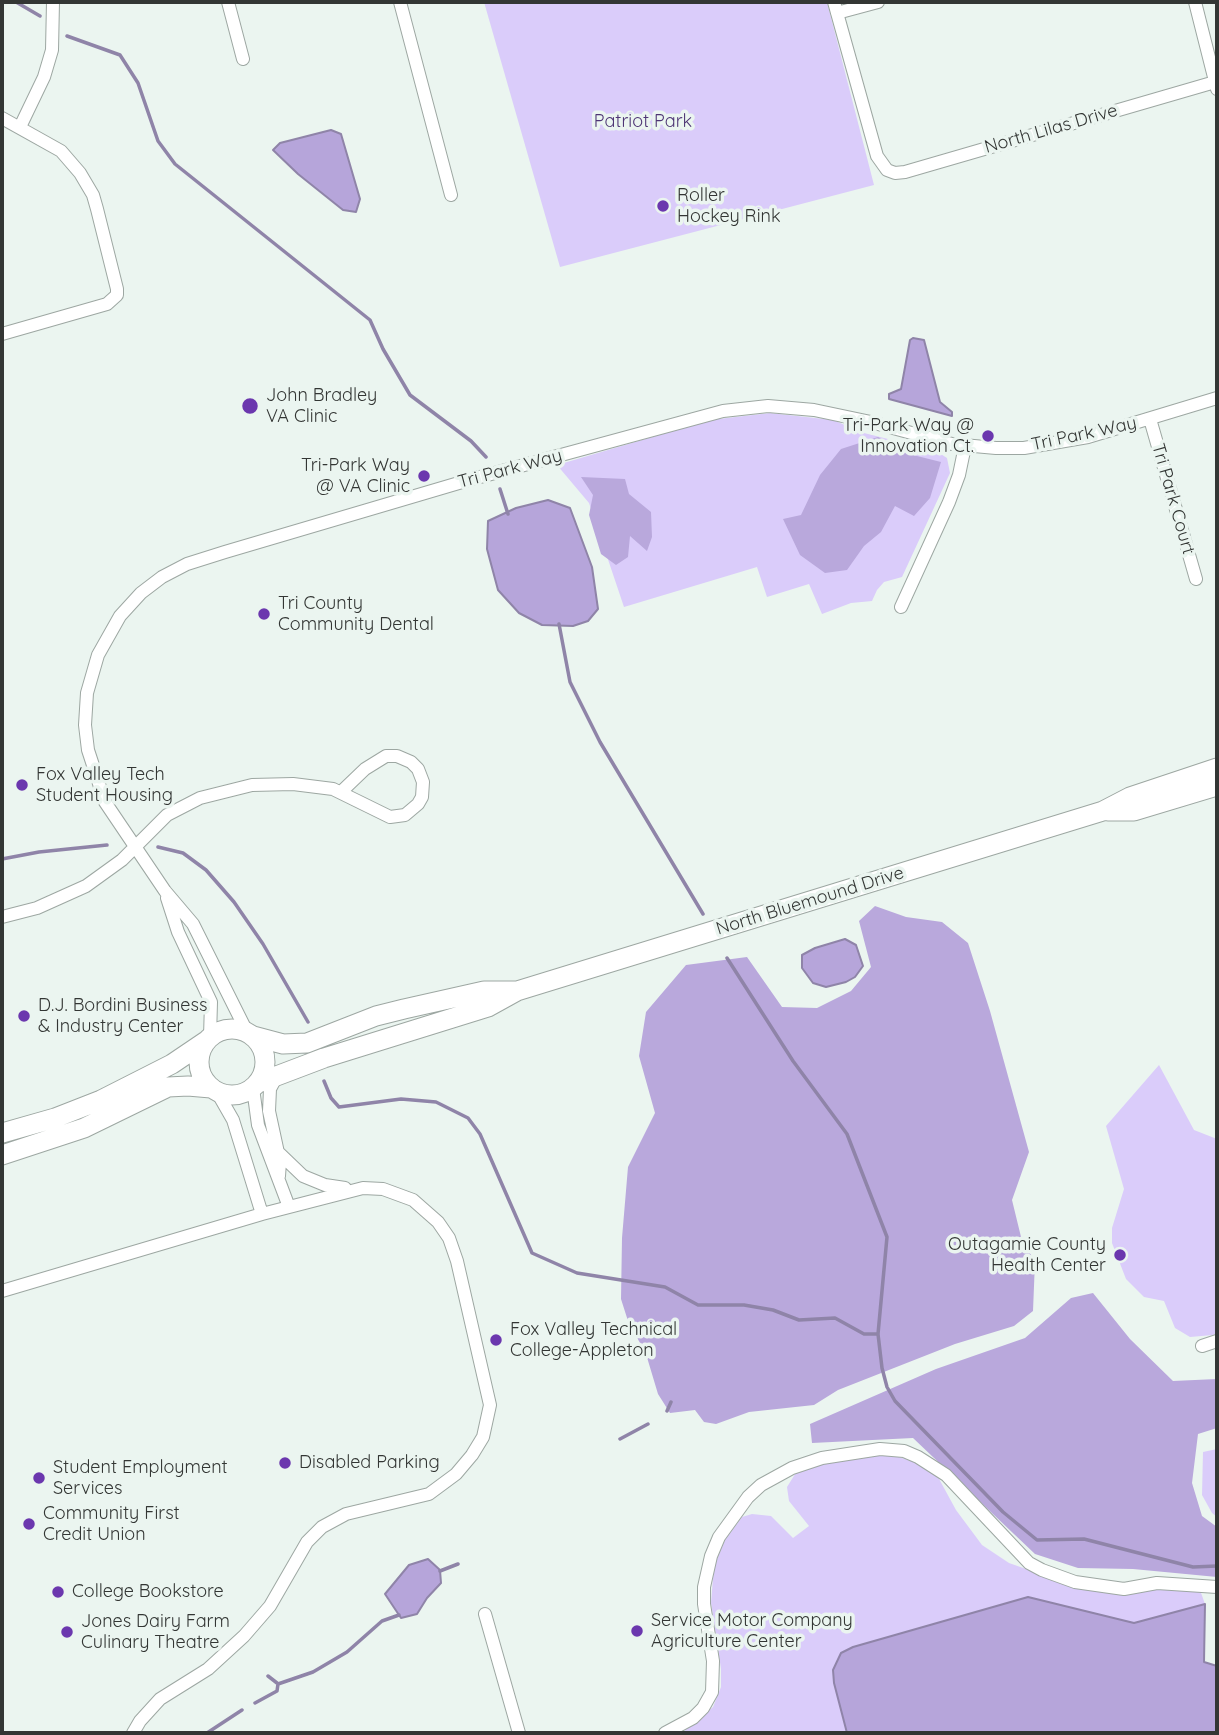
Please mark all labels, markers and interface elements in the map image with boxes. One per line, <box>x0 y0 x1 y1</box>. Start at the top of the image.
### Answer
street label: North Lilas Drive <box>982 100 1120 158</box>
park label: Patriot Park <box>594 111 692 133</box>
place label: Roller Hockey Rink <box>677 185 781 228</box>
marker: Roller Hockey Rink <box>655 198 671 214</box>
place label: John Bradley VA Clinic <box>266 385 377 428</box>
marker: John Bradley VA Clinic <box>240 396 260 416</box>
street label: Tri Park Way <box>1029 412 1139 456</box>
place label: Tri-Park Way @ Innovation Ct. <box>843 415 974 458</box>
marker: Tri-Park Way @ Innovation Ct. <box>980 428 996 444</box>
street label: Tri Park Court <box>1147 441 1199 557</box>
street label: Tri Park Way <box>456 445 564 493</box>
place label: Tri-Park Way @ VA Clinic <box>301 455 410 498</box>
marker: Tri-Park Way @ VA Clinic <box>416 468 432 484</box>
place label: Tri County Community Dental <box>278 593 434 636</box>
marker: Tri County Community Dental <box>256 606 272 622</box>
place label: Fox Valley Tech Student Housing <box>36 764 173 806</box>
marker: Fox Valley Tech Student Housing <box>14 777 30 793</box>
street label: North Bluemound Drive <box>713 862 907 940</box>
place label: D.J. Bordini Business & Industry Center <box>38 995 207 1038</box>
marker: D.J. Bordini Business & Industry Center <box>16 1008 32 1024</box>
place label: Outagamie County Health Center <box>948 1234 1106 1276</box>
marker: Outagamie County Health Center <box>1112 1247 1128 1263</box>
place label: Fox Valley Technical College-Appleton <box>510 1319 677 1362</box>
marker: Fox Valley Technical College-Appleton <box>488 1332 504 1348</box>
place label: Disabled Parking <box>299 1452 440 1474</box>
marker: Disabled Parking <box>277 1455 293 1471</box>
place label: Student Employment Services <box>53 1457 228 1500</box>
marker: Student Employment Services <box>31 1470 47 1486</box>
place label: Community First Credit Union <box>43 1503 180 1546</box>
marker: Community First Credit Union <box>21 1516 37 1532</box>
place label: College Bookstore <box>72 1581 224 1603</box>
marker: College Bookstore <box>50 1584 66 1600</box>
place label: Service Motor Company Agriculture Center <box>651 1610 853 1652</box>
place label: Jones Dairy Farm Culinary Theatre <box>81 1611 230 1654</box>
marker: Service Motor Company Agriculture Center <box>629 1623 645 1639</box>
marker: Jones Dairy Farm Culinary Theatre <box>59 1624 75 1640</box>

